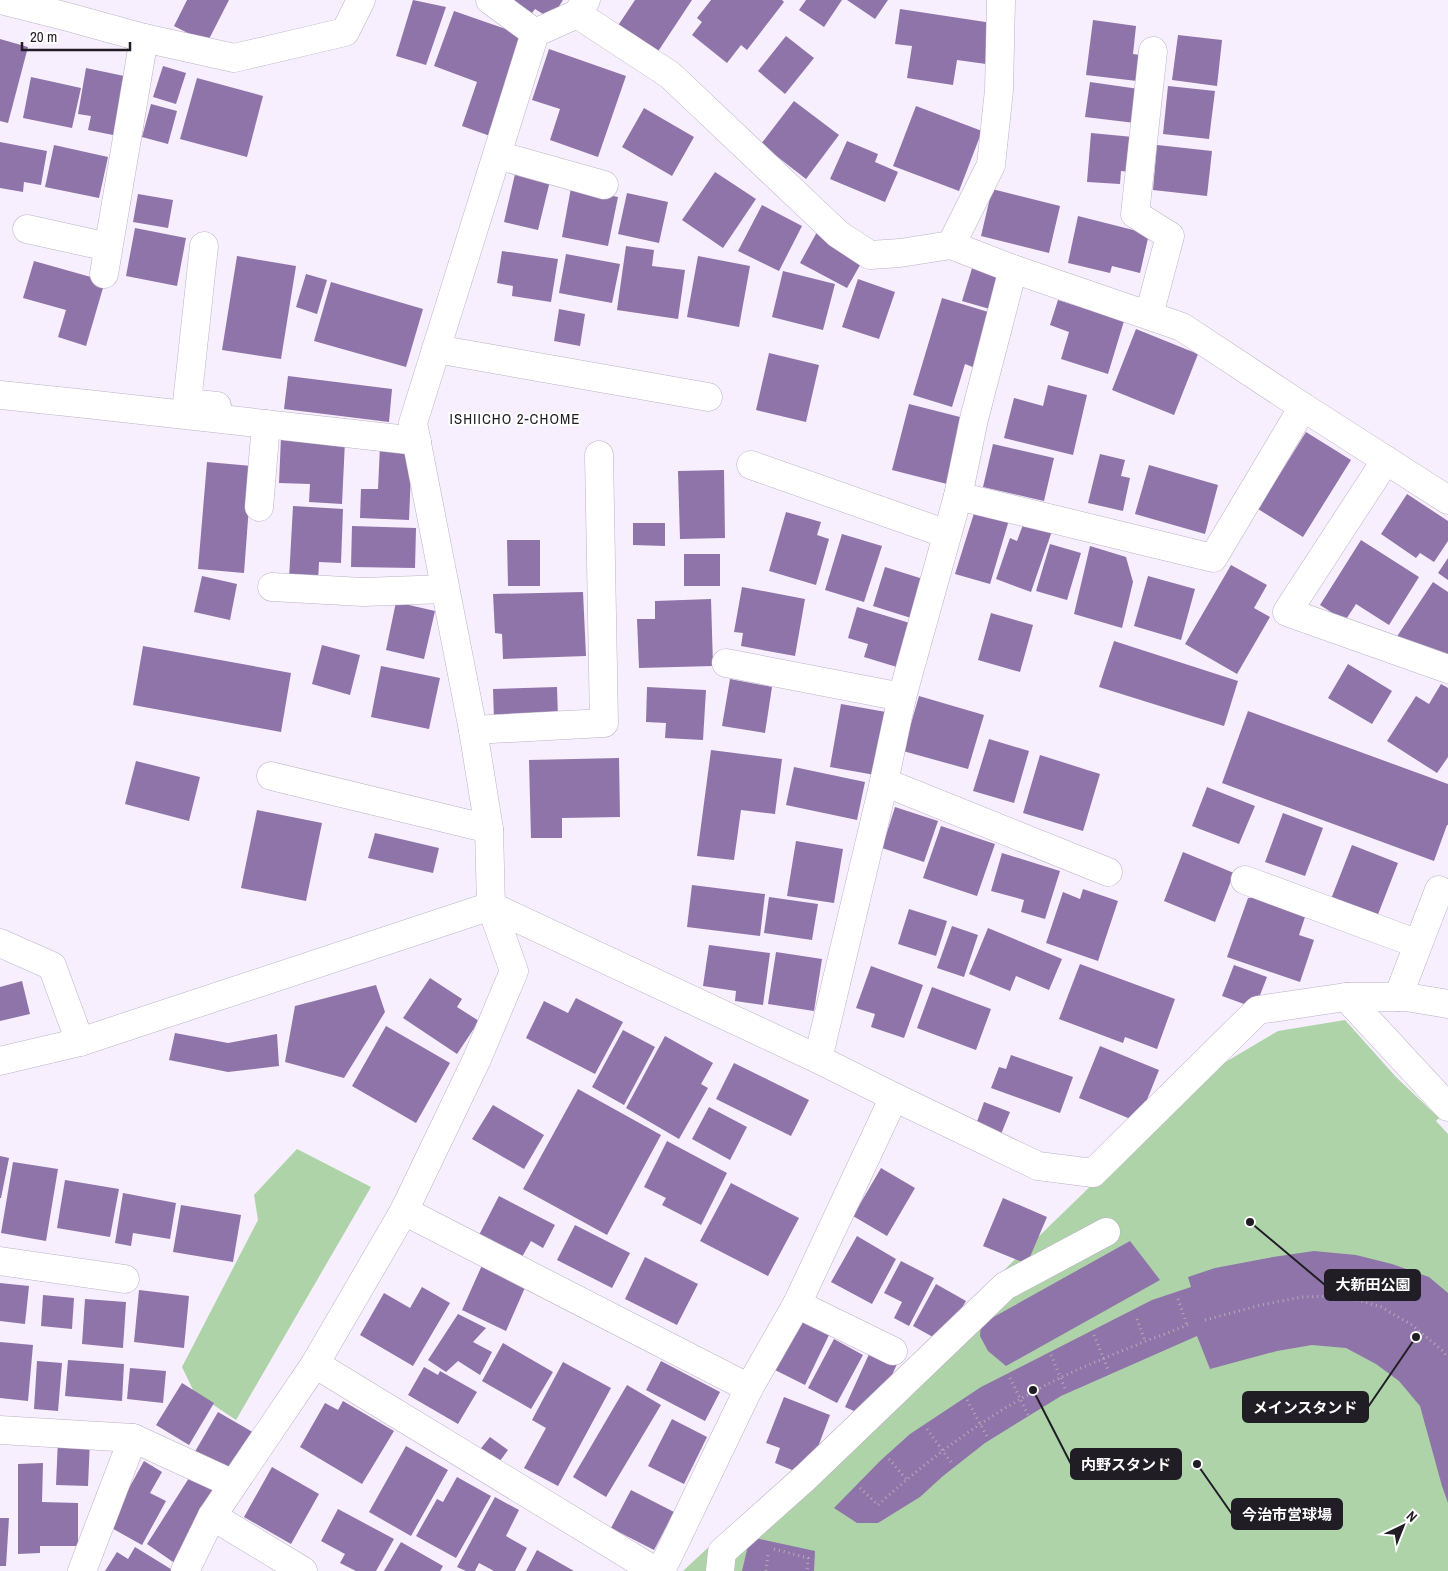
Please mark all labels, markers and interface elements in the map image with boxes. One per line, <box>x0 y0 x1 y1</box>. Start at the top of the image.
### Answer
scale bar <box>22 20 130 52</box>
text: 20 m <box>30 26 57 47</box>
district label: ISHIICHO 2-CHOME <box>450 408 580 429</box>
callout: 大新田公園 <box>1325 1270 1420 1300</box>
text: 大新田公園 <box>1335 1274 1411 1295</box>
callout: メインスタンド <box>1243 1392 1368 1422</box>
text: メインスタンド <box>1253 1397 1357 1418</box>
callout: 内野スタンド <box>1071 1449 1181 1479</box>
text: 内野スタンド <box>1081 1454 1171 1475</box>
callout: 今治市営球場 <box>1232 1499 1342 1529</box>
north arrow <box>1378 1501 1428 1551</box>
text: 今治市営球場 <box>1242 1504 1332 1525</box>
text: N <box>1403 1507 1421 1526</box>

